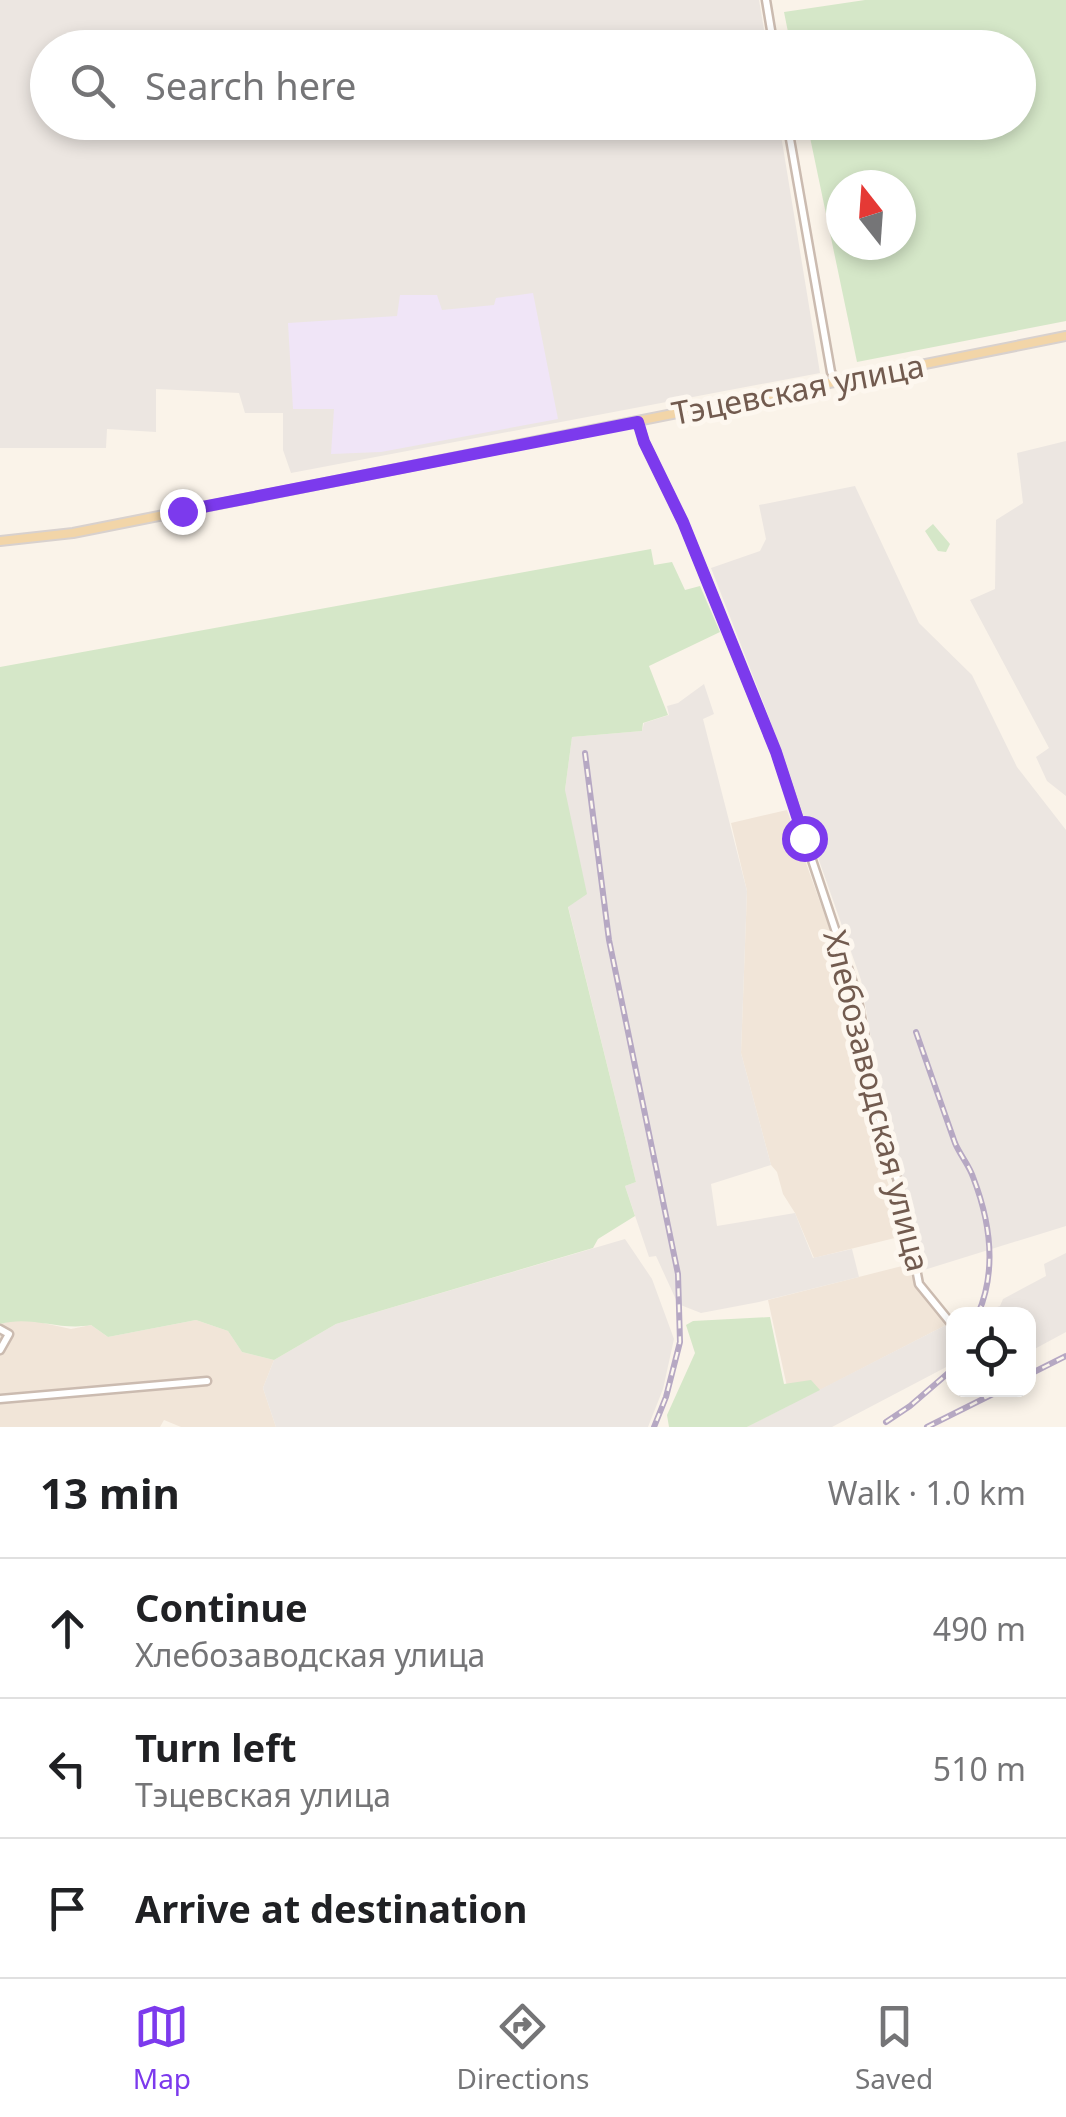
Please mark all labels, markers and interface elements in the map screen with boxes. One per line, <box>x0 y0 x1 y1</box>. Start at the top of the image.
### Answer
search box <box>30 30 1036 140</box>
icon: search <box>65 58 120 113</box>
text: Search here <box>145 59 356 111</box>
north arrow <box>826 170 916 260</box>
street label: Тэцевская улица <box>668 343 927 434</box>
route end <box>160 489 206 535</box>
route start <box>782 816 828 862</box>
street label: Хлебозаводская улица <box>814 925 941 1276</box>
map controls <box>946 1307 1036 1397</box>
button: locate <box>946 1307 1036 1397</box>
text: 13 min <box>40 1464 180 1521</box>
text: Walk · 1.0 km <box>828 1471 1026 1514</box>
text: Continue <box>135 1581 308 1633</box>
icon: ahead <box>40 1601 95 1656</box>
text: 490 m <box>933 1607 1026 1650</box>
text: Хлебозаводская улица <box>135 1633 485 1676</box>
text: Turn left <box>135 1721 297 1773</box>
icon: left <box>40 1741 95 1796</box>
text: 510 m <box>933 1747 1026 1790</box>
text: Тэцевская улица <box>135 1773 391 1816</box>
icon: arrive <box>40 1881 95 1936</box>
text: Arrive at destination <box>135 1882 527 1934</box>
tab: Map <box>133 1999 191 2097</box>
tab: Directions <box>457 1999 589 2097</box>
tab: Saved <box>855 1999 933 2097</box>

